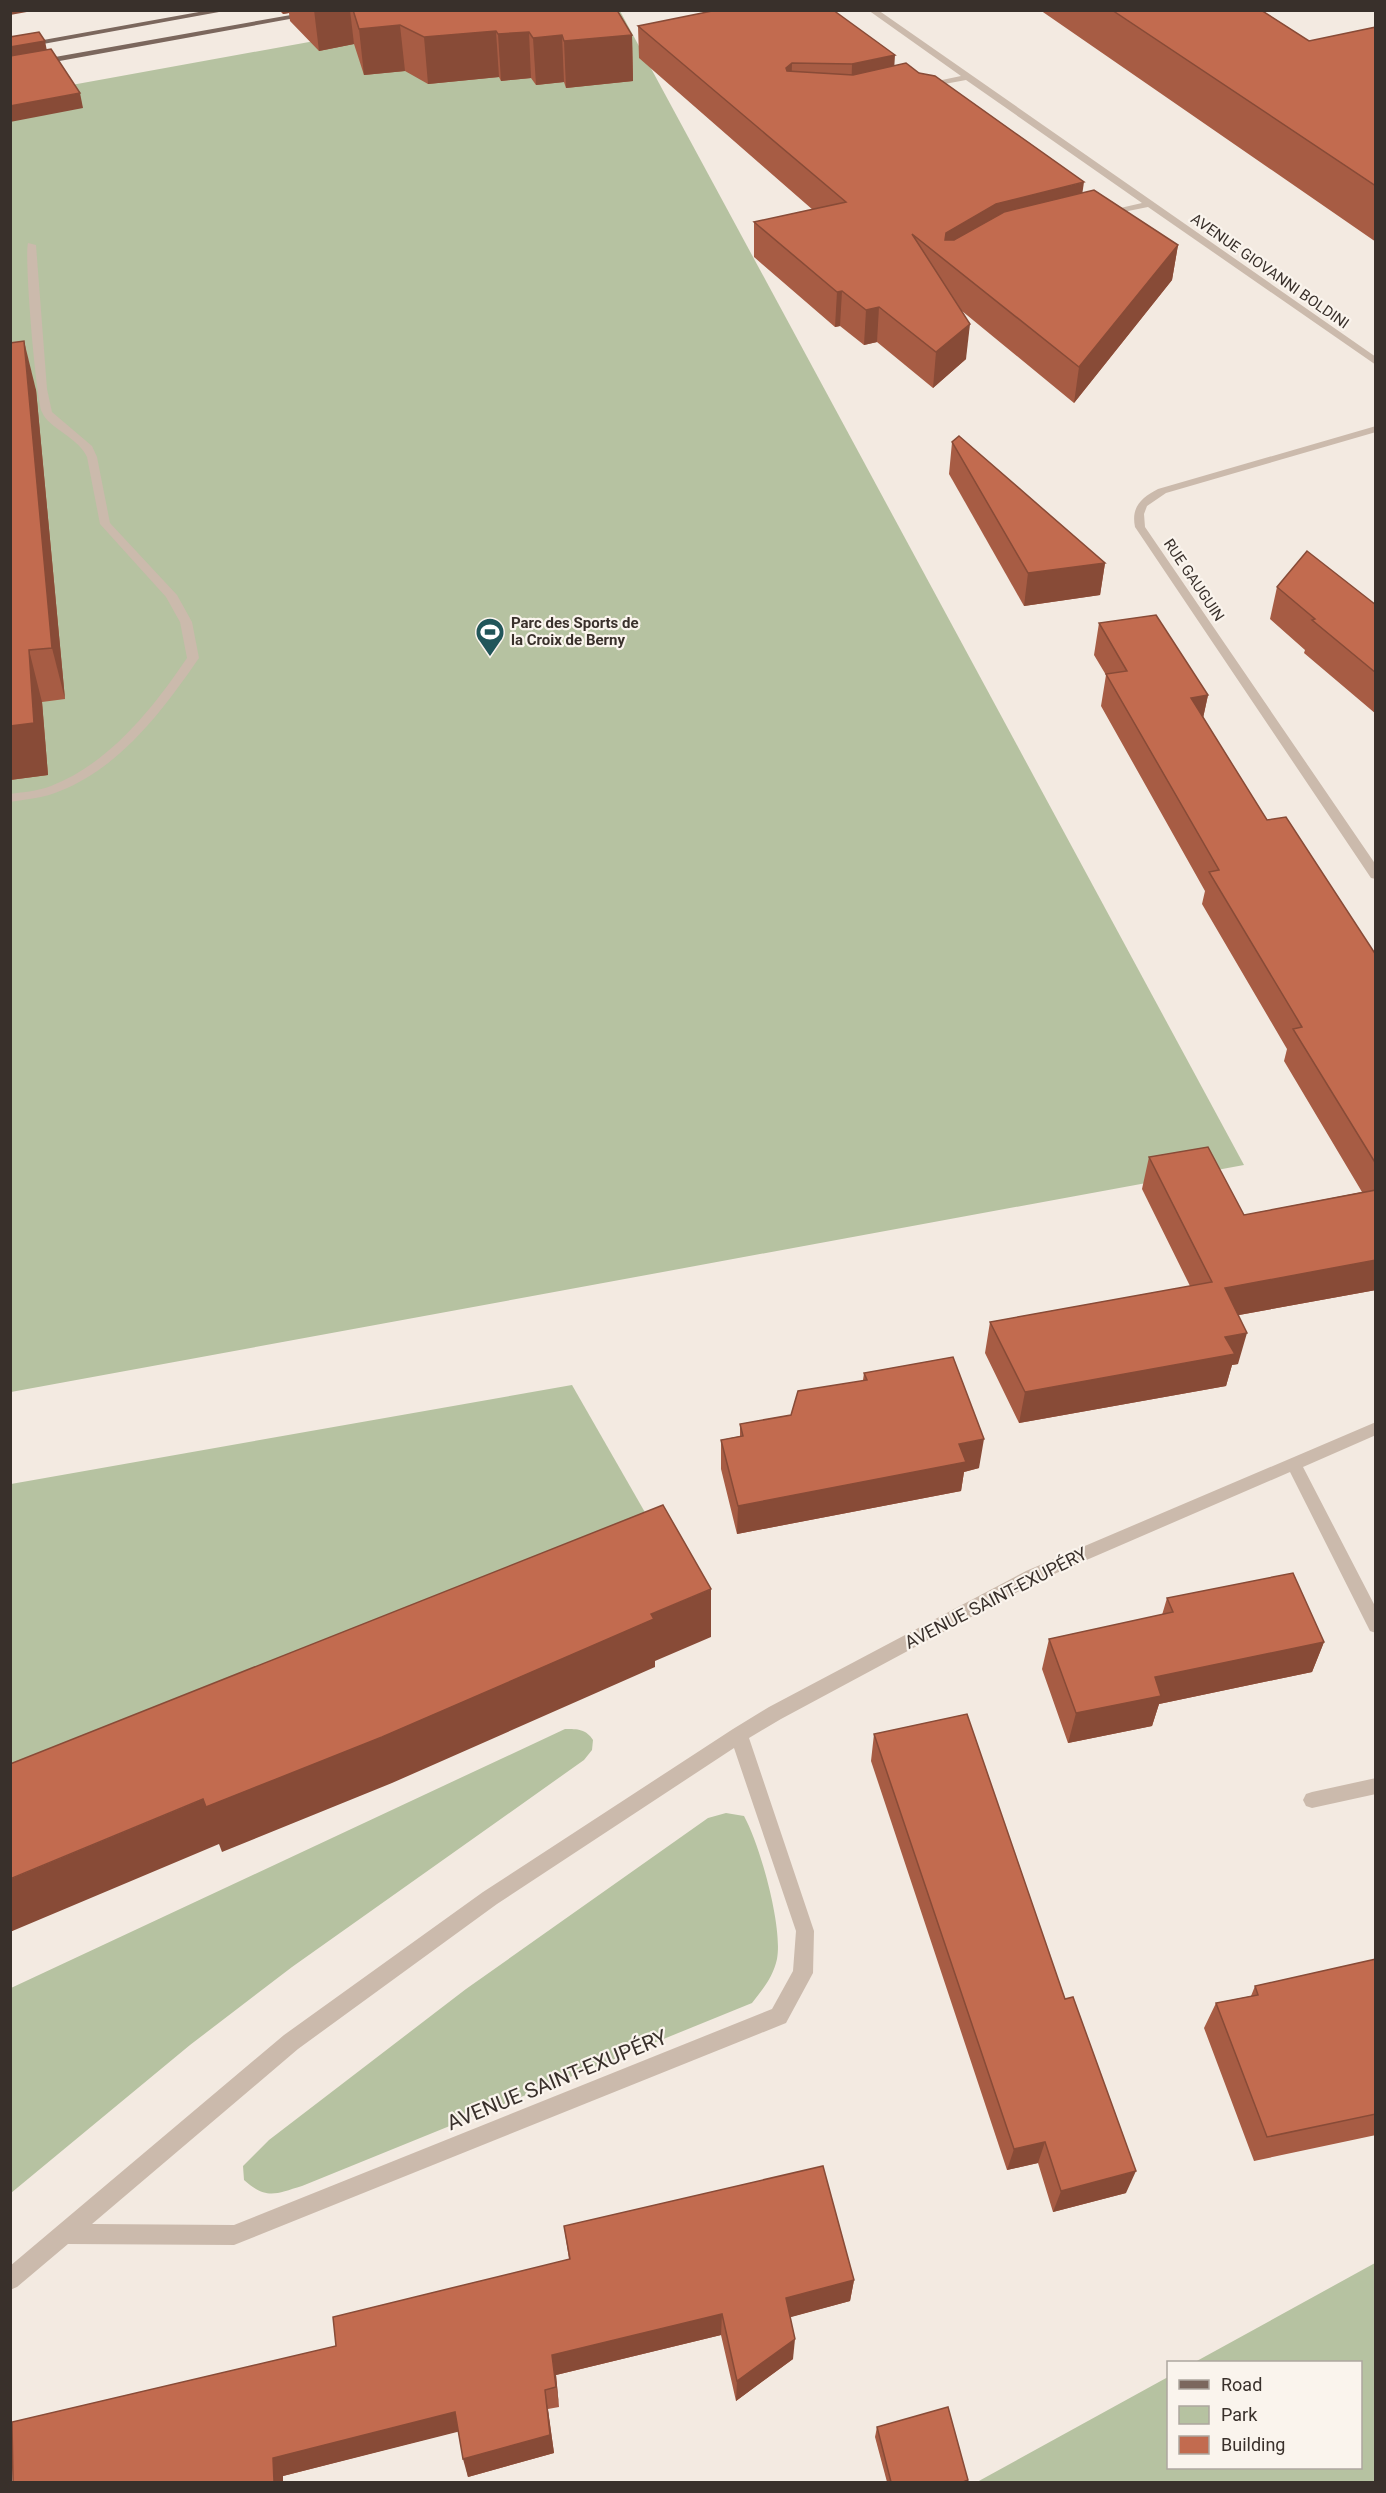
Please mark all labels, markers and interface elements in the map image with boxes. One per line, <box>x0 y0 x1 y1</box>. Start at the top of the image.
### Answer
street label: AVENUE GIOVANNI BOLDINI <box>1188 209 1352 333</box>
street label: RUE GAUGUIN <box>1160 535 1228 625</box>
place label: Parc des Sports de la Croix de Berny <box>511 614 639 649</box>
sports icon: Parc des Sports de la Croix de Berny <box>474 616 506 658</box>
street label: AVENUE SAINT-EXUPÉRY <box>901 1542 1091 1653</box>
street label: AVENUE SAINT-EXUPÉRY <box>443 2025 671 2135</box>
legend <box>1167 2361 1362 2469</box>
text: Road <box>1221 2374 1262 2395</box>
text: Park <box>1221 2404 1258 2425</box>
text: Building <box>1221 2434 1285 2455</box>

